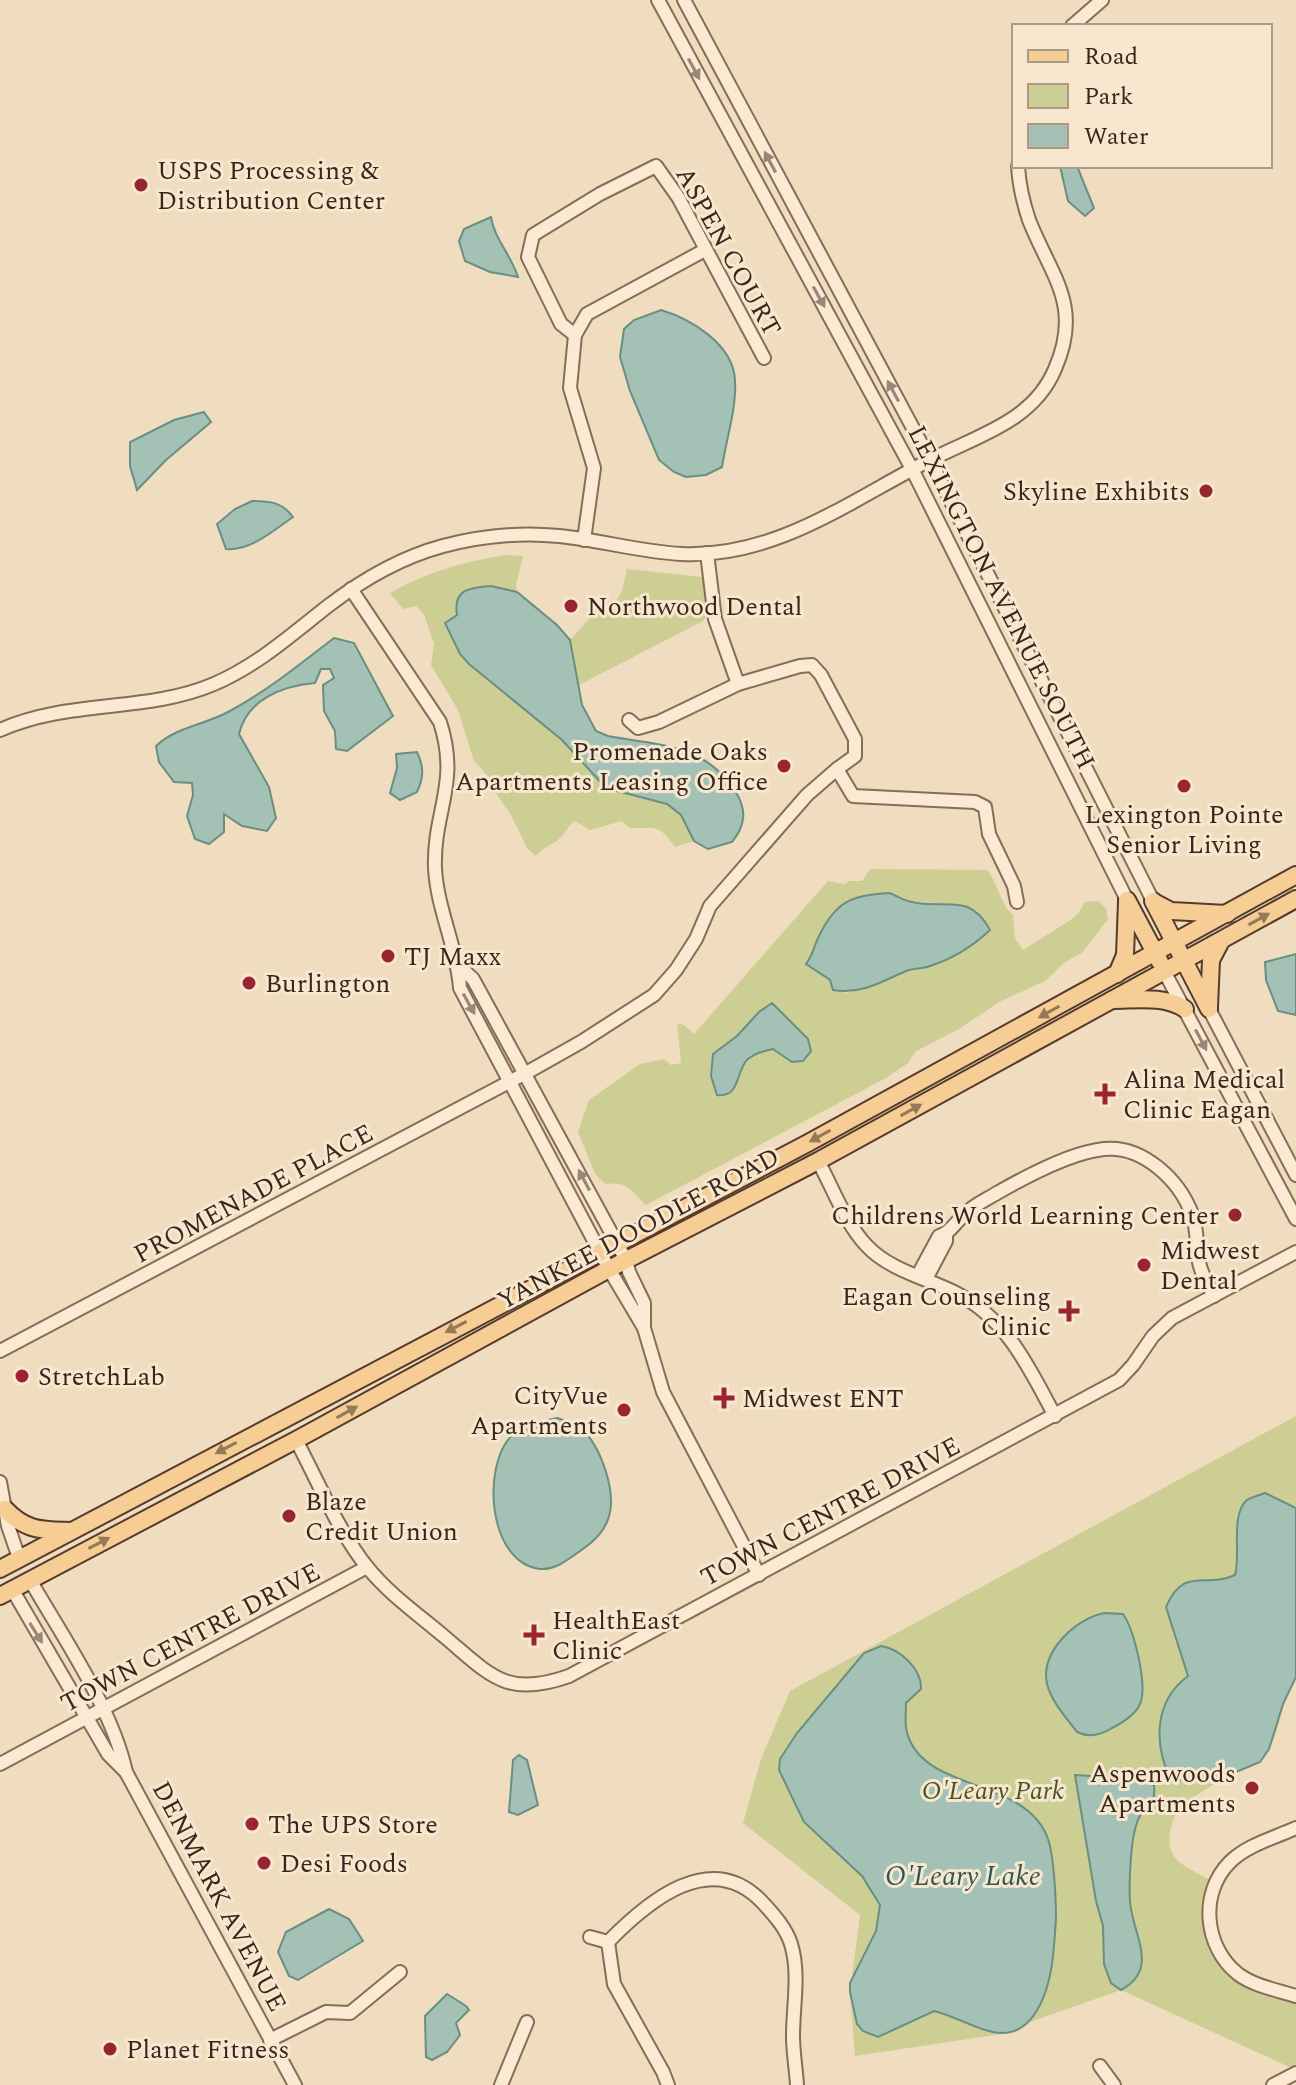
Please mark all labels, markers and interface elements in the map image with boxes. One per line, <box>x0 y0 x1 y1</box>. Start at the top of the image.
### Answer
legend <box>1012 24 1272 168</box>
text: Road <box>1084 39 1138 75</box>
one-way arrow <box>687 58 700 81</box>
text: Park <box>1084 79 1134 115</box>
text: Water <box>1084 119 1148 155</box>
one-way arrow <box>764 150 777 173</box>
place label: USPS Processing & Distribution Center <box>157 151 385 221</box>
street label: ASPEN COURT <box>665 159 791 344</box>
marker: USPS Processing & Distribution Center <box>132 176 150 194</box>
one-way arrow <box>812 286 826 308</box>
one-way arrow <box>886 379 900 402</box>
street label: LEXINGTON AVENUE SOUTH <box>897 418 1106 777</box>
place label: Skyline Exhibits <box>1003 472 1190 512</box>
marker: Skyline Exhibits <box>1197 482 1215 500</box>
place label: Northwood Dental <box>587 587 802 627</box>
marker: Northwood Dental <box>562 597 580 615</box>
place label: Promenade Oaks Apartments Leasing Office <box>455 732 768 802</box>
marker: Promenade Oaks Apartments Leasing Office <box>775 757 793 775</box>
marker: Lexington Pointe Senior Living <box>1175 777 1193 795</box>
place label: Lexington Pointe Senior Living <box>1084 795 1284 865</box>
one-way arrow <box>1248 912 1270 926</box>
place label: TJ Maxx <box>404 937 502 977</box>
marker: TJ Maxx <box>379 947 397 965</box>
place label: Burlington <box>265 964 390 1004</box>
marker: Burlington <box>240 974 258 992</box>
one-way arrow <box>463 993 476 1016</box>
one-way arrow <box>1037 1005 1060 1018</box>
one-way arrow <box>1194 1029 1208 1051</box>
place label: Alina Medical Clinic Eagan <box>1123 1060 1285 1130</box>
marker: Alina Medical Clinic Eagan <box>1094 1083 1116 1105</box>
one-way arrow <box>900 1103 922 1117</box>
street label: PROMENADE PLACE <box>126 1114 381 1274</box>
one-way arrow <box>809 1129 832 1143</box>
street label: YANKEE DOODLE ROAD <box>490 1137 787 1321</box>
one-way arrow <box>577 1169 591 1191</box>
place label: Childrens World Learning Center <box>831 1196 1219 1236</box>
marker: Childrens World Learning Center <box>1226 1206 1244 1224</box>
place label: Midwest Dental <box>1160 1231 1260 1301</box>
marker: Midwest Dental <box>1135 1256 1153 1274</box>
place label: Eagan Counseling Clinic <box>842 1277 1051 1347</box>
marker: Eagan Counseling Clinic <box>1058 1300 1080 1322</box>
one-way arrow <box>445 1320 468 1333</box>
place label: StretchLab <box>38 1357 165 1397</box>
marker: StretchLab <box>13 1367 31 1385</box>
place label: CityVue Apartments <box>471 1376 608 1446</box>
place label: Midwest ENT <box>742 1379 904 1419</box>
marker: Midwest ENT <box>713 1387 735 1409</box>
marker: CityVue Apartments <box>615 1401 633 1419</box>
one-way arrow <box>336 1405 358 1419</box>
street label: TOWN CENTRE DRIVE <box>693 1426 968 1597</box>
one-way arrow <box>215 1442 238 1455</box>
place label: Blaze Credit Union <box>305 1482 458 1552</box>
marker: Blaze Credit Union <box>280 1507 298 1525</box>
one-way arrow <box>88 1536 110 1550</box>
street label: TOWN CENTRE DRIVE <box>53 1552 328 1723</box>
place label: HealthEast Clinic <box>552 1601 680 1671</box>
one-way arrow <box>28 1622 42 1644</box>
marker: HealthEast Clinic <box>523 1624 545 1646</box>
place label: Aspenwoods Apartments <box>1090 1754 1236 1824</box>
park label: O'Leary Park <box>922 1771 1064 1811</box>
street label: DENMARK AVENUE <box>141 1774 297 2019</box>
marker: Aspenwoods Apartments <box>1243 1779 1261 1797</box>
place label: The UPS Store <box>268 1805 438 1845</box>
marker: The UPS Store <box>243 1815 261 1833</box>
place label: Desi Foods <box>280 1844 408 1884</box>
marker: Desi Foods <box>255 1854 273 1872</box>
water label: O'Leary Lake <box>885 1855 1041 1898</box>
place label: Planet Fitness <box>126 2030 290 2070</box>
marker: Planet Fitness <box>101 2040 119 2058</box>

